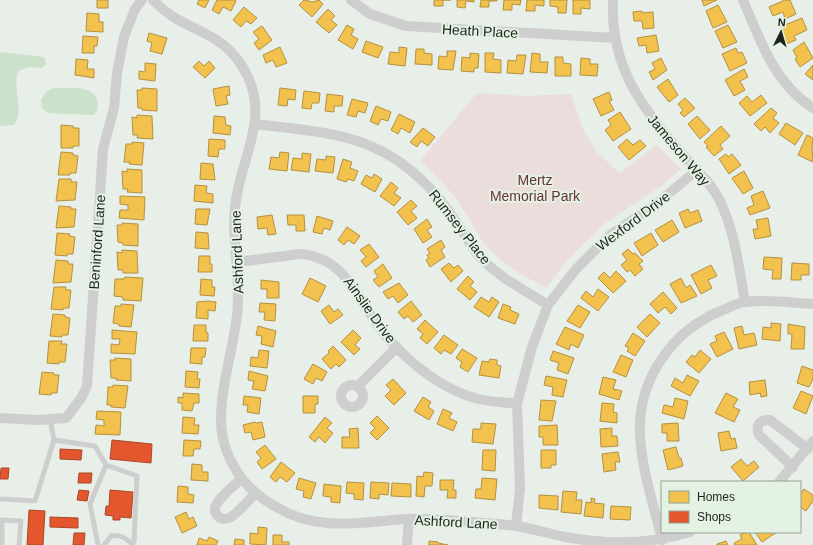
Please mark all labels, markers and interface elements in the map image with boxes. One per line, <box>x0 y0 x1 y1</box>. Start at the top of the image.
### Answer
north arrow <box>761 12 801 52</box>
text: N <box>777 16 786 28</box>
street label: Heath Place <box>441 21 519 41</box>
street label: Jameson Way <box>645 111 713 189</box>
park label: Mertz Memorial Park <box>490 172 581 204</box>
street label: Rumsey Place <box>426 187 494 268</box>
street label: Wexford Drive <box>593 188 673 254</box>
street label: Beninford Lane <box>86 194 108 290</box>
street label: Ashford Lane <box>228 210 246 294</box>
street label: Ainslie Drive <box>341 274 399 346</box>
legend <box>661 481 801 533</box>
text: Homes <box>697 490 735 504</box>
text: Shops <box>697 510 731 524</box>
street label: Ashford Lane <box>414 512 498 532</box>

